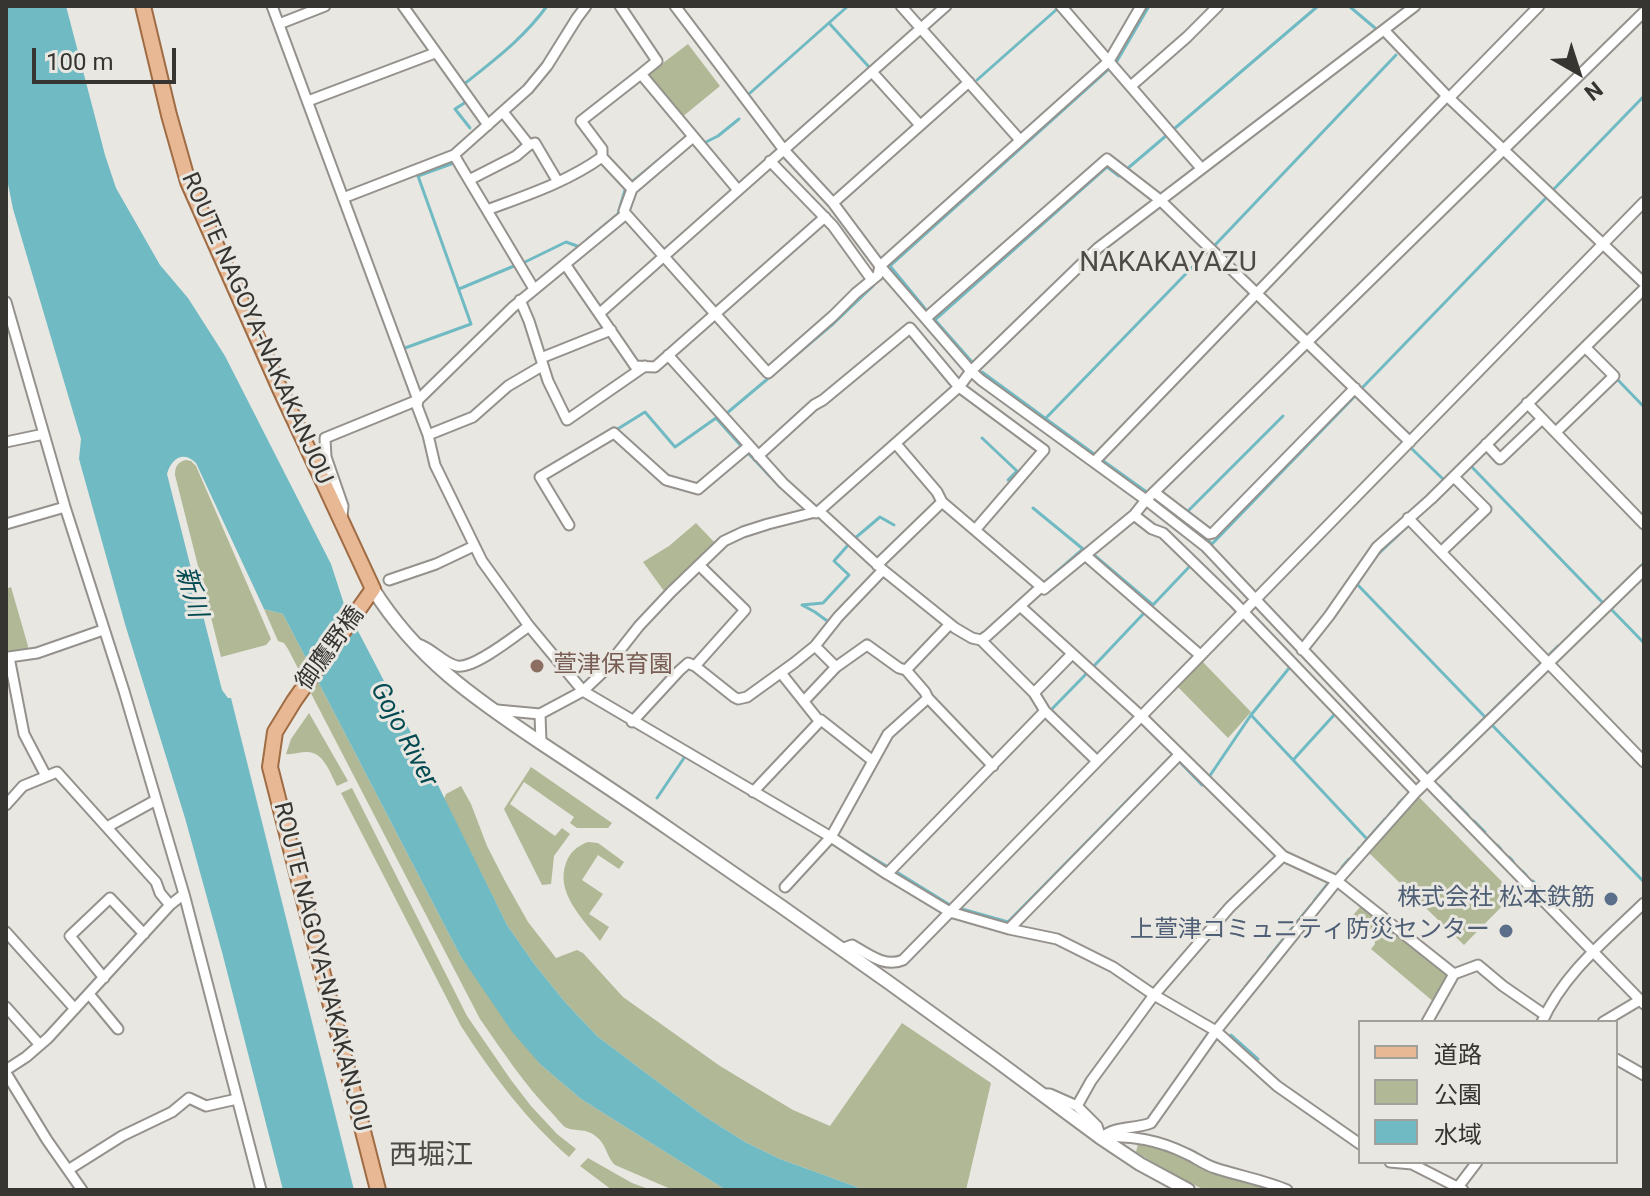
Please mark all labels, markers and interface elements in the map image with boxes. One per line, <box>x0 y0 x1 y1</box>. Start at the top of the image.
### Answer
scale bar <box>36 32 180 82</box>
north arrow <box>1538 32 1618 112</box>
text: 100 m <box>46 48 113 76</box>
text: N <box>1580 76 1607 106</box>
street label: ROUTE NAGOYA-NAKAKANJOU <box>174 169 338 489</box>
district label: NAKAKAYAZU <box>1069 247 1267 281</box>
water label: 新川 <box>168 563 212 621</box>
street label: 御鷹野橋 <box>291 602 371 696</box>
place label: 萱津保育園 <box>553 652 673 680</box>
marker: 萱津保育園 <box>528 657 546 675</box>
water label: Gojo River <box>362 677 444 793</box>
street label: ROUTE NAGOYA-NAKAKANJOU <box>266 799 376 1135</box>
place label: 株式会社 松本鉄筋 <box>1397 885 1595 913</box>
marker: 株式会社 松本鉄筋 <box>1602 890 1620 908</box>
place label: 上萱津コミュニティ防災センター <box>1130 917 1490 945</box>
marker: 上萱津コミュニティ防災センター <box>1497 922 1515 940</box>
legend <box>1358 1020 1618 1164</box>
text: 道路 <box>1434 1041 1482 1069</box>
text: 公園 <box>1434 1081 1482 1109</box>
text: 水域 <box>1434 1121 1482 1149</box>
district label: 西堀江 <box>389 1140 473 1174</box>

